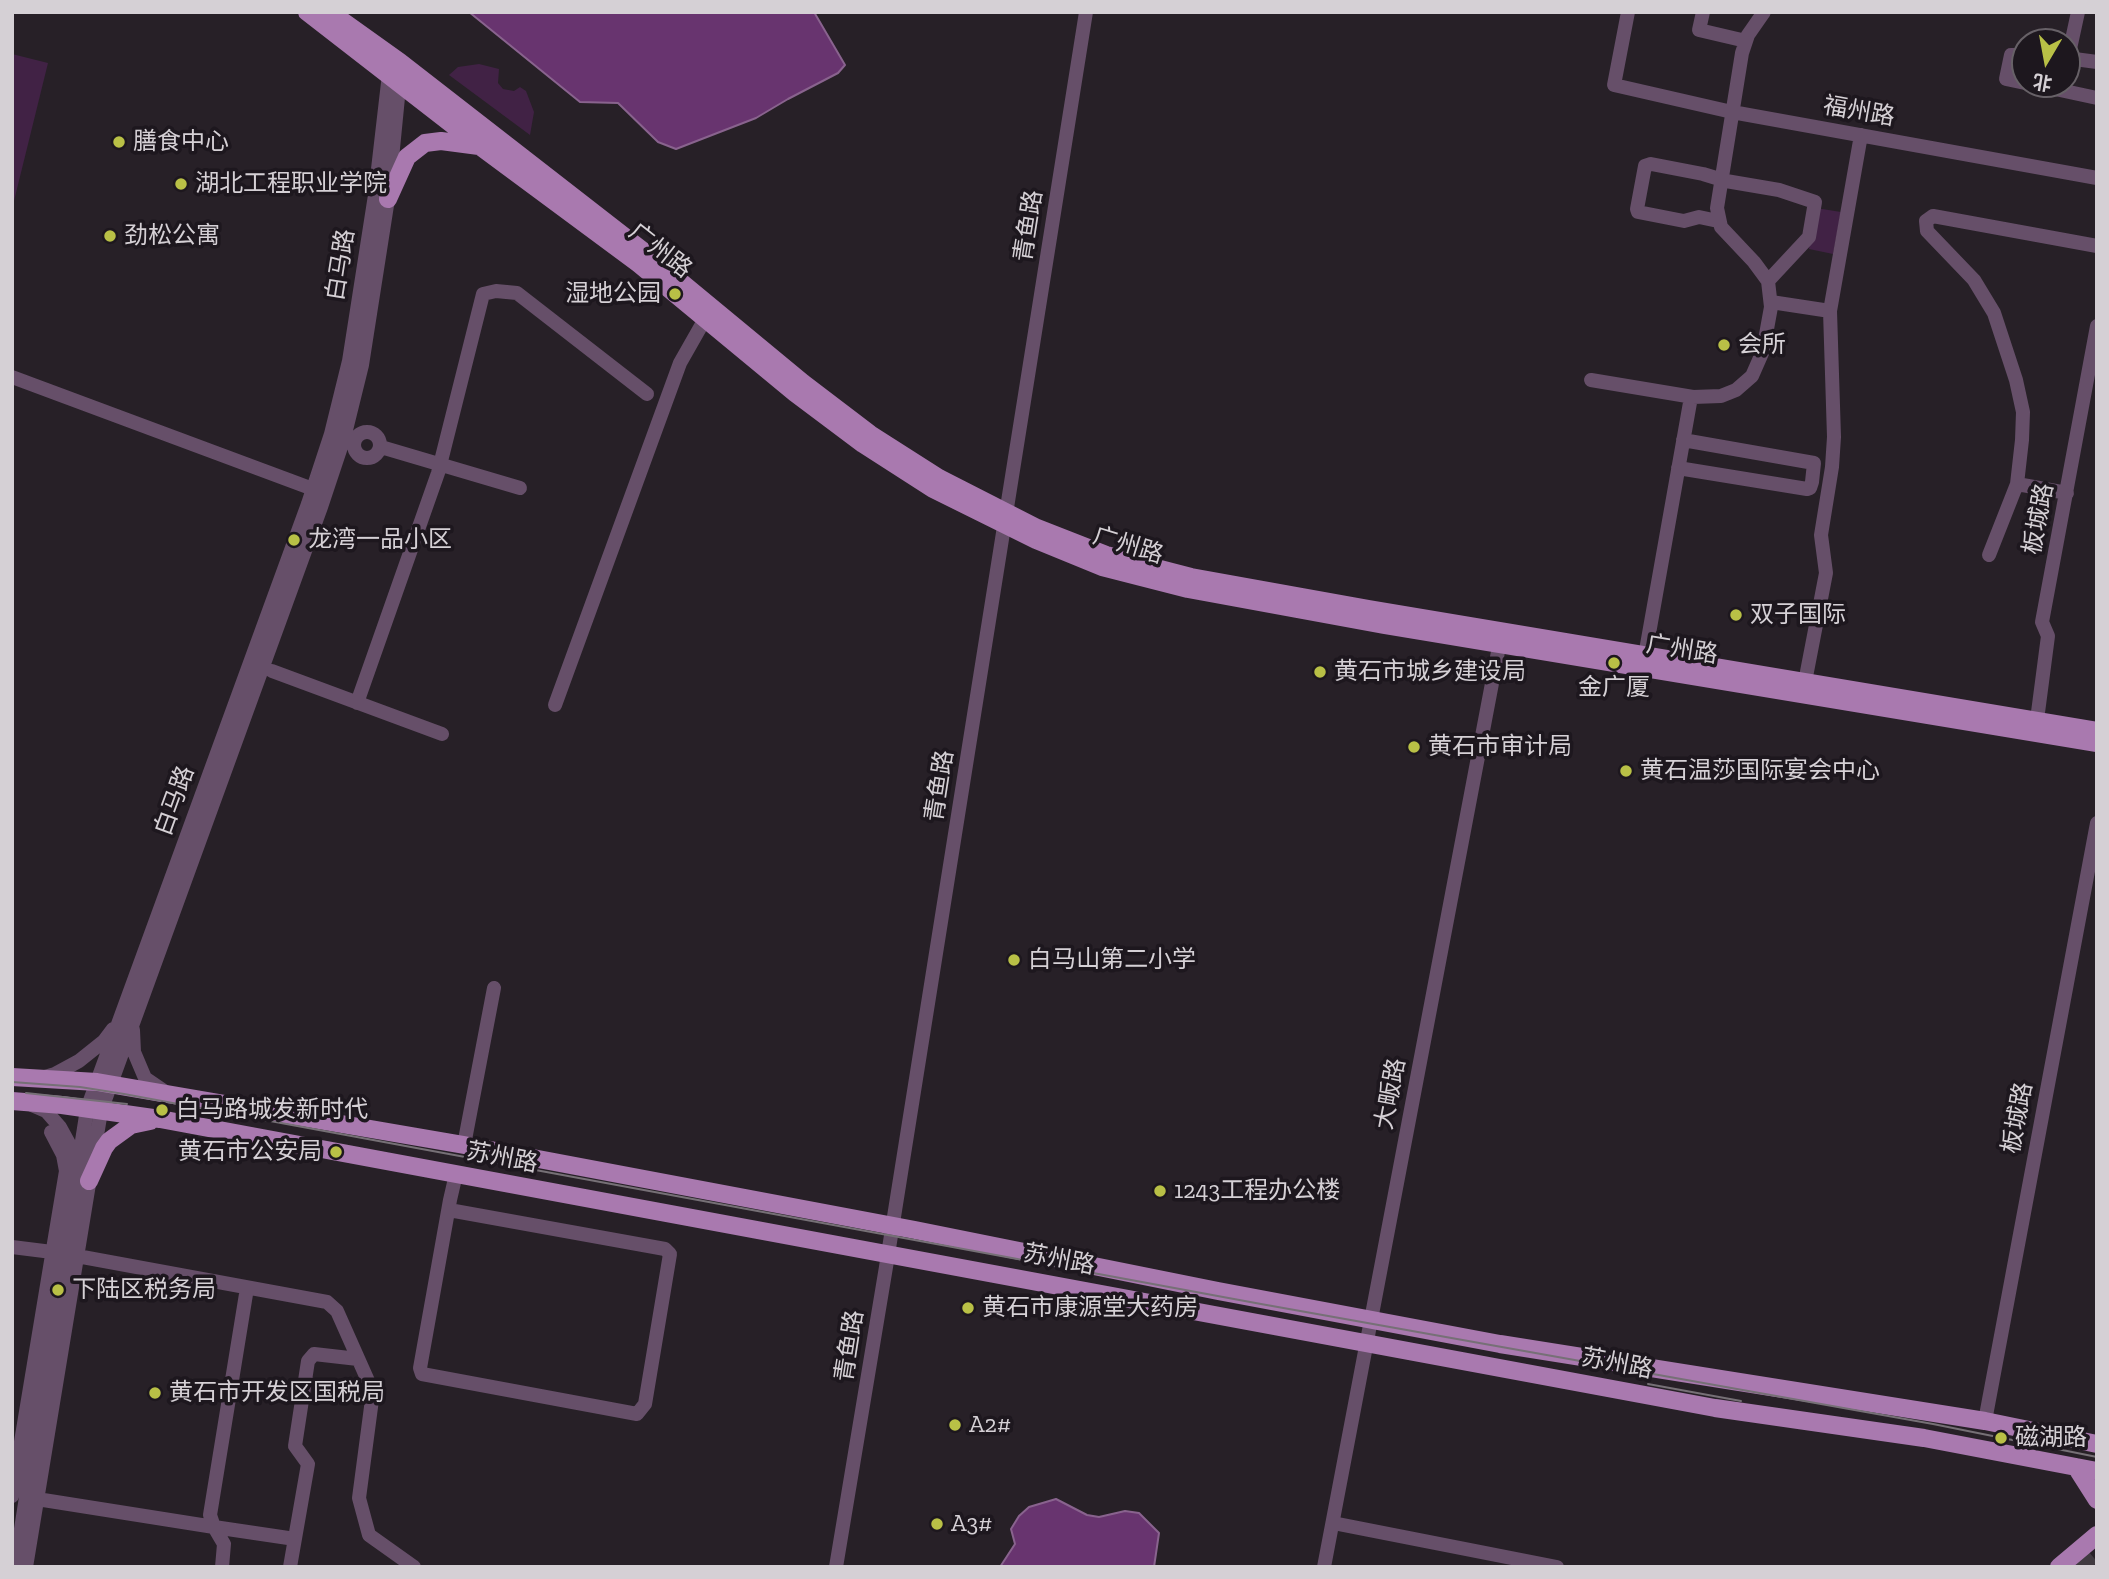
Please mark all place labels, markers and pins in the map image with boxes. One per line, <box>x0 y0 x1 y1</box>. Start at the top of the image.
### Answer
place label: 膳食中心 <box>133 128 229 156</box>
marker: 膳食中心 <box>111 134 127 150</box>
place label: 湖北工程职业学院 <box>195 170 387 198</box>
marker: 湖北工程职业学院 <box>173 176 189 192</box>
place label: 劲松公寓 <box>124 222 220 250</box>
marker: 劲松公寓 <box>102 228 118 244</box>
place label: 湿地公园 <box>565 280 661 308</box>
marker: 湿地公园 <box>667 286 683 302</box>
place label: 会所 <box>1738 331 1786 359</box>
marker: 会所 <box>1716 337 1732 353</box>
place label: 龙湾一品小区 <box>308 526 452 554</box>
marker: 龙湾一品小区 <box>286 532 302 548</box>
place label: 双子国际 <box>1750 601 1846 629</box>
marker: 双子国际 <box>1728 607 1744 623</box>
marker: 金广厦 <box>1606 655 1622 671</box>
place label: 黄石市城乡建设局 <box>1334 658 1526 686</box>
marker: 黄石市城乡建设局 <box>1312 664 1328 680</box>
place label: 金广厦 <box>1578 674 1650 702</box>
place label: 黄石市审计局 <box>1428 733 1572 761</box>
marker: 黄石市审计局 <box>1406 739 1422 755</box>
place label: 黄石温莎国际宴会中心 <box>1640 757 1880 785</box>
marker: 黄石温莎国际宴会中心 <box>1618 763 1634 779</box>
place label: 白马山第二小学 <box>1028 946 1196 974</box>
marker: 白马山第二小学 <box>1006 952 1022 968</box>
place label: 白马路城发新时代 <box>176 1096 368 1124</box>
marker: 白马路城发新时代 <box>154 1102 170 1118</box>
place label: 黄石市公安局 <box>178 1138 322 1166</box>
marker: 黄石市公安局 <box>328 1144 344 1160</box>
place label: 1243工程办公楼 <box>1174 1177 1340 1205</box>
marker: 1243工程办公楼 <box>1152 1183 1168 1199</box>
place label: 下陆区税务局 <box>72 1276 216 1304</box>
marker: 下陆区税务局 <box>50 1282 66 1298</box>
place label: 黄石市康源堂大药房 <box>982 1294 1198 1322</box>
marker: 黄石市康源堂大药房 <box>960 1300 976 1316</box>
place label: 黄石市开发区国税局 <box>169 1379 385 1407</box>
marker: 黄石市开发区国税局 <box>147 1385 163 1401</box>
place label: A2# <box>969 1411 1011 1439</box>
marker: A2# <box>947 1417 963 1433</box>
place label: 磁湖路 <box>2015 1424 2087 1452</box>
marker: 磁湖路 <box>1993 1430 2009 1446</box>
place label: A3# <box>951 1510 992 1538</box>
marker: A3# <box>929 1516 945 1532</box>

